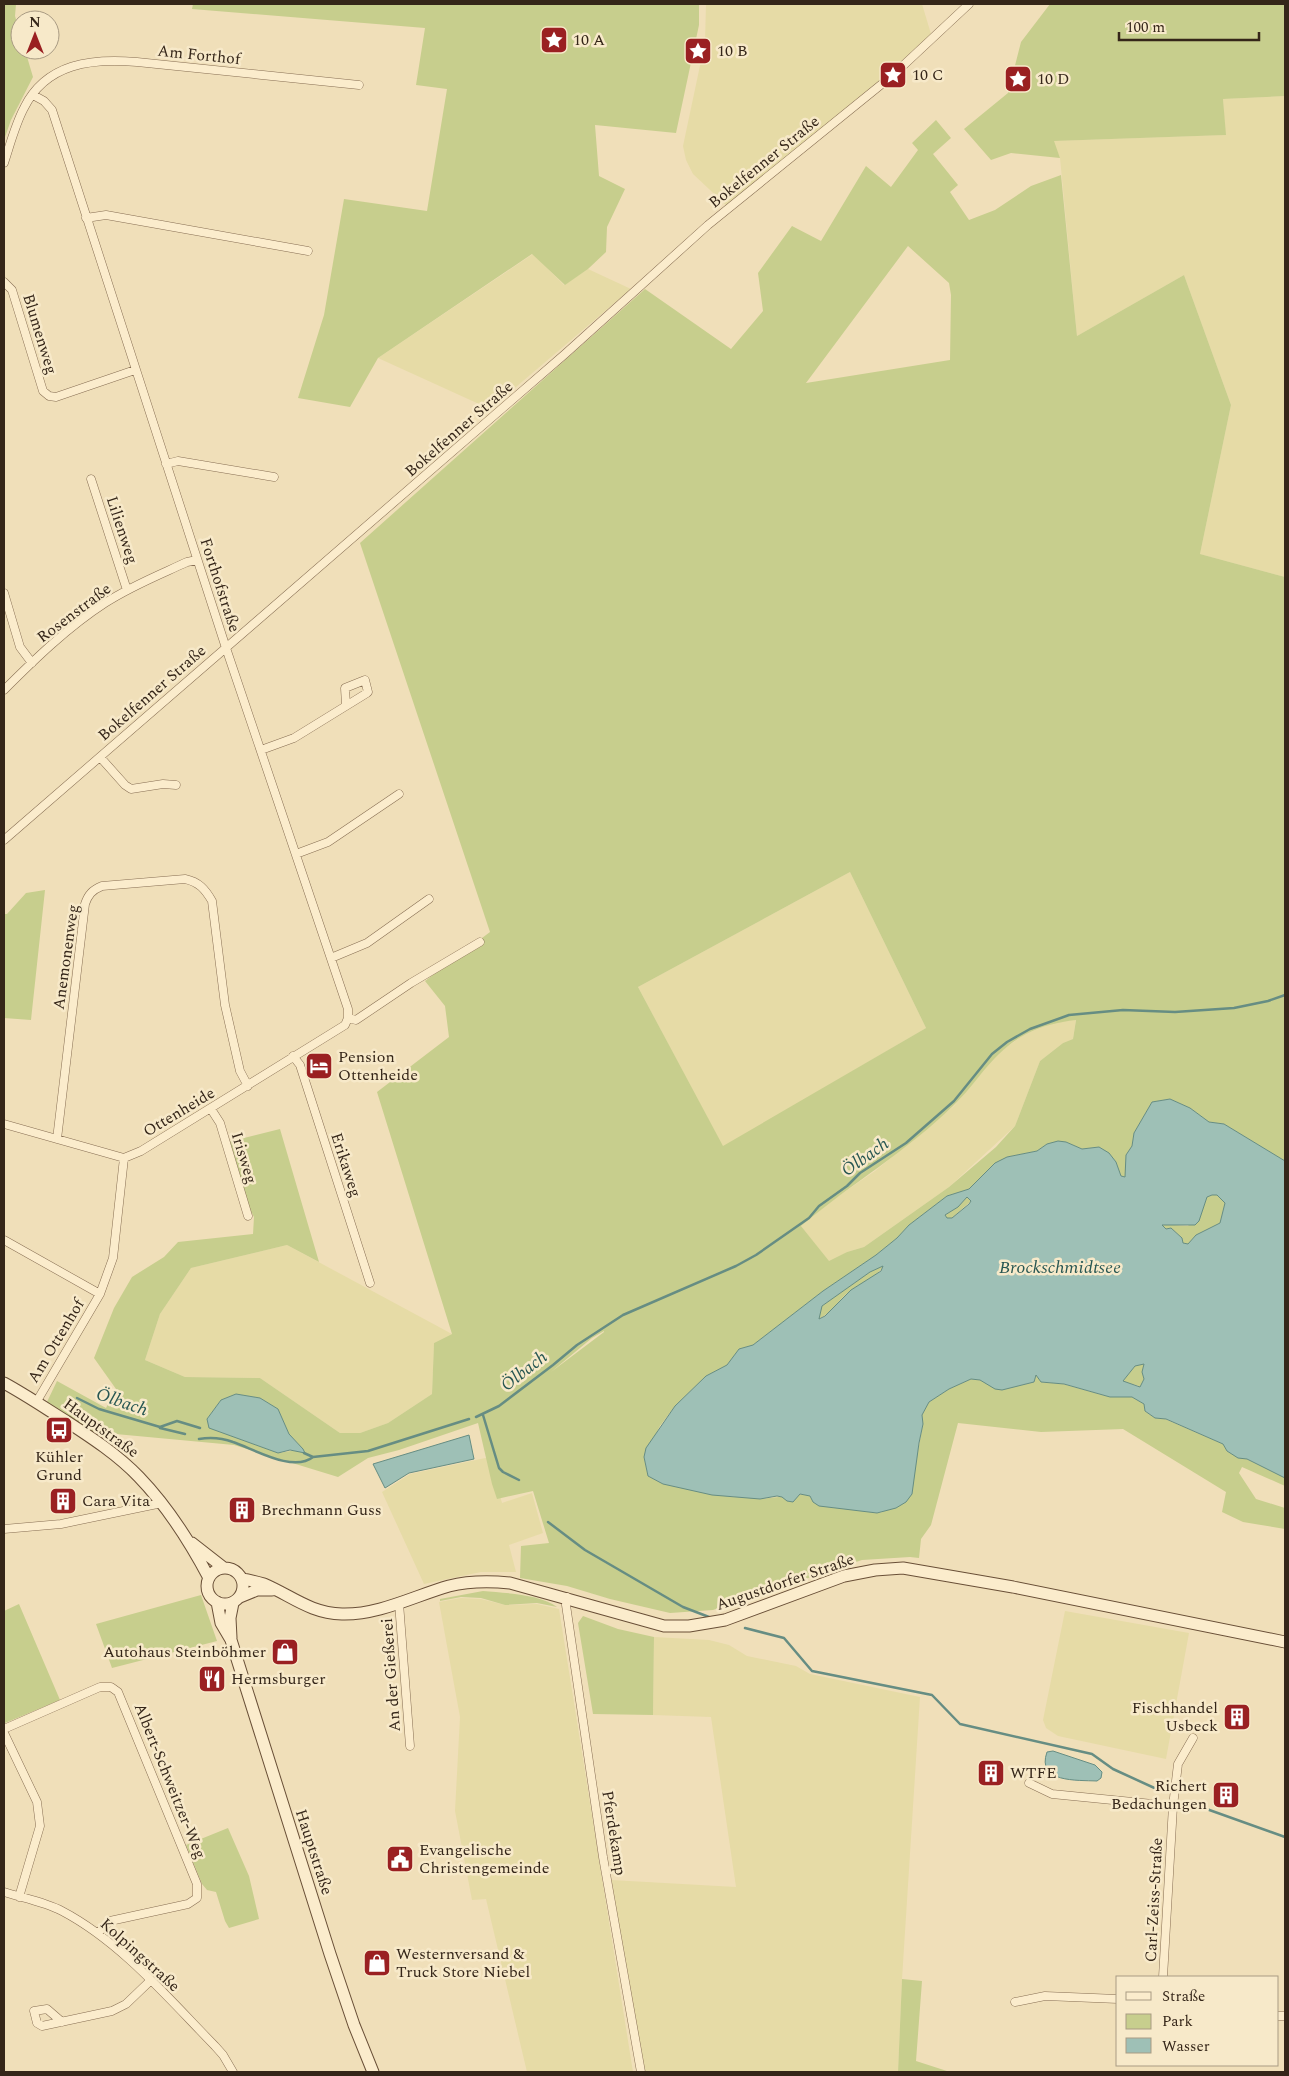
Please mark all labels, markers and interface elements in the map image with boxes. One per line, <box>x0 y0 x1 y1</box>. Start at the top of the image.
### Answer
north arrow <box>10 10 60 60</box>
scale bar <box>1119 10 1259 42</box>
text: N <box>29 12 41 33</box>
text: 100 m <box>1126 16 1165 39</box>
place icon: 10 A <box>539 25 569 55</box>
place label: 10 A <box>573 28 605 52</box>
place icon: 10 B <box>683 36 713 66</box>
street label: Am Forthof <box>156 39 243 71</box>
place label: 10 B <box>717 39 748 63</box>
place icon: 10 C <box>878 60 908 90</box>
place label: 10 C <box>912 63 944 87</box>
place icon: 10 D <box>1003 64 1033 94</box>
place label: 10 D <box>1037 67 1069 91</box>
street label: Bokelfenner Straße <box>703 110 825 214</box>
street label: Blumenweg <box>16 291 64 377</box>
street label: Bokelfenner Straße <box>400 375 518 483</box>
street label: Lilienweg <box>100 493 144 567</box>
street label: Forthofstraße <box>193 535 247 635</box>
street label: Rosenstraße <box>32 577 116 649</box>
street label: Bokelfenner Straße <box>93 639 211 747</box>
street label: Anemonenweg <box>47 903 85 1011</box>
place label: Pension Ottenheide <box>338 1045 418 1087</box>
hotel icon: Pension Ottenheide <box>304 1051 334 1081</box>
street label: Ottenheide <box>139 1081 219 1143</box>
street label: Irisweg <box>225 1129 263 1187</box>
street label: Erikaweg <box>324 1130 368 1200</box>
water label: Ölbach <box>836 1131 894 1183</box>
water label: Brockschmidtsee <box>999 1254 1121 1281</box>
street label: Am Ottenhof <box>21 1293 91 1388</box>
water label: Ölbach <box>495 1344 553 1398</box>
water label: Ölbach <box>93 1381 151 1423</box>
street label: Hauptstraße <box>58 1392 144 1464</box>
bus stop icon: Kühler Grund <box>44 1415 74 1445</box>
place label: Kühler Grund <box>35 1445 83 1487</box>
building icon: Cara Vita <box>48 1486 78 1516</box>
place label: Cara Vita <box>82 1489 150 1513</box>
building icon: Brechmann Guss <box>227 1495 257 1525</box>
place label: Brechmann Guss <box>261 1498 382 1522</box>
street label: Augustdorfer Straße <box>713 1547 857 1617</box>
street label: An der Gießerei <box>375 1617 407 1733</box>
shop icon: Autohaus Steinböhmer <box>270 1637 300 1667</box>
place label: Autohaus Steinböhmer <box>103 1640 266 1664</box>
restaurant icon: Hermsburger <box>197 1664 227 1694</box>
place label: Hermsburger <box>231 1667 326 1691</box>
place label: Fischhandel Usbeck <box>1132 1696 1218 1738</box>
street label: Albert-Schweitzer-Weg <box>128 1699 212 1863</box>
building icon: Fischhandel Usbeck <box>1222 1702 1252 1732</box>
building icon: WTFE <box>976 1758 1006 1788</box>
place label: WTFE <box>1010 1761 1057 1785</box>
place label: Richert Bedachungen <box>1111 1774 1207 1816</box>
building icon: Richert Bedachungen <box>1211 1780 1241 1810</box>
street label: Pferdekamp <box>595 1789 633 1877</box>
street label: Hauptstraße <box>289 1806 339 1898</box>
street label: Carl-Zeiss-Straße <box>1139 1837 1169 1963</box>
place label: Evangelische Christengemeinde <box>419 1838 550 1880</box>
public building icon: Evangelische Christengemeinde <box>385 1844 415 1874</box>
street label: Kolpingstraße <box>95 1912 185 1998</box>
place label: Westernversand & Truck Store Niebel <box>396 1942 530 1984</box>
shop icon: Westernversand & Truck Store Niebel <box>362 1948 392 1978</box>
legend <box>1116 1976 1279 2066</box>
text: Straße <box>1162 1985 1205 2008</box>
text: Park <box>1162 2010 1193 2033</box>
text: Wasser <box>1162 2035 1210 2058</box>

